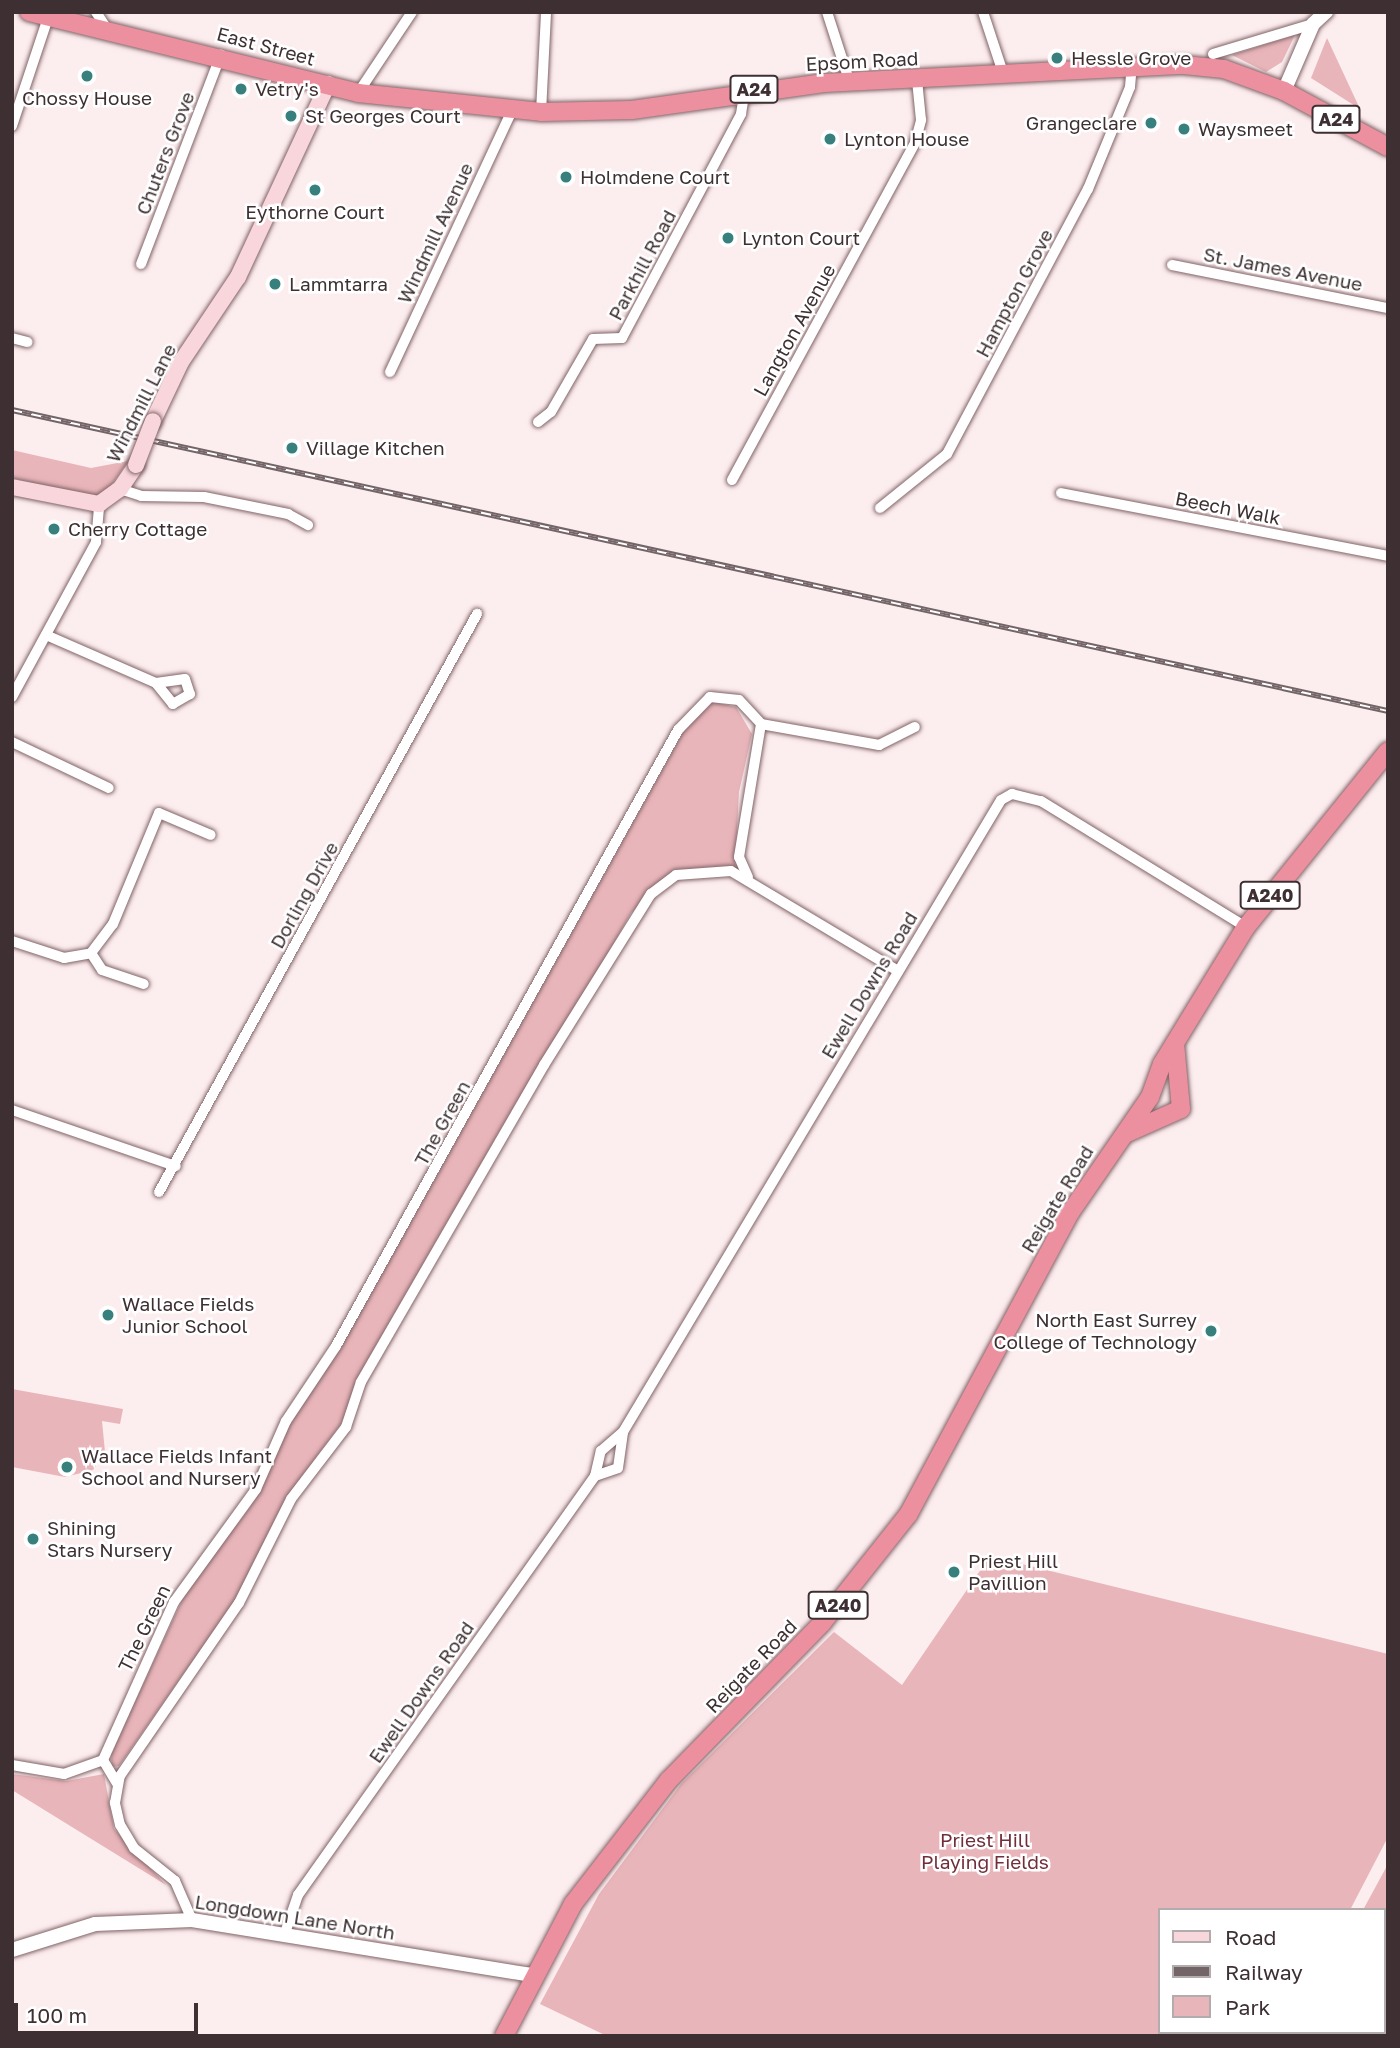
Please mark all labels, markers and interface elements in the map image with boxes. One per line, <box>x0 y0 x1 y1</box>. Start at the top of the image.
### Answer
street label: East Street <box>214 22 318 70</box>
street label: Epsom Road <box>805 47 919 75</box>
place label: Hessle Grove <box>1071 47 1191 69</box>
marker: Hessle Grove <box>1049 50 1065 66</box>
marker: Chossy House <box>79 68 95 84</box>
road number: A24 <box>728 74 780 104</box>
place label: Vetry's <box>255 78 319 100</box>
marker: Vetry's <box>233 81 249 97</box>
place label: Chossy House <box>22 87 152 109</box>
street label: Chuters Grove <box>131 88 199 218</box>
road number: A24 <box>1310 104 1362 134</box>
place label: St Georges Court <box>305 105 461 127</box>
marker: St Georges Court <box>283 108 299 124</box>
place label: Grangeclare <box>1026 112 1137 134</box>
marker: Grangeclare <box>1143 115 1159 131</box>
place label: Waysmeet <box>1198 118 1293 140</box>
marker: Waysmeet <box>1176 121 1192 137</box>
place label: Lynton House <box>844 128 969 150</box>
marker: Lynton House <box>822 131 838 147</box>
street label: Windmill Avenue <box>392 159 478 307</box>
place label: Holmdene Court <box>580 166 730 188</box>
marker: Holmdene Court <box>558 169 574 185</box>
marker: Eythorne Court <box>307 182 323 198</box>
place label: Eythorne Court <box>245 201 385 223</box>
street label: Parkhill Road <box>603 206 681 324</box>
street label: Hampton Grove <box>971 225 1057 361</box>
place label: Lynton Court <box>742 227 860 249</box>
marker: Lynton Court <box>720 230 736 246</box>
street label: St. James Avenue <box>1202 242 1364 296</box>
street label: Langton Avenue <box>748 260 840 400</box>
place label: Lammtarra <box>289 273 388 295</box>
marker: Lammtarra <box>267 276 283 292</box>
street label: Windmill Lane <box>101 340 181 466</box>
place label: Village Kitchen <box>306 437 445 459</box>
marker: Village Kitchen <box>284 440 300 456</box>
street label: Beech Walk <box>1174 487 1282 529</box>
place label: Cherry Cottage <box>68 518 207 540</box>
marker: Cherry Cottage <box>46 521 62 537</box>
street label: Dorling Drive <box>265 838 343 952</box>
road number: A240 <box>1238 880 1302 910</box>
street label: Ewell Downs Road <box>816 907 922 1063</box>
street label: The Green <box>409 1077 475 1169</box>
street label: Reigate Road <box>1016 1141 1098 1257</box>
place label: Wallace Fields Junior School <box>122 1293 254 1337</box>
marker: Wallace Fields Junior School <box>100 1307 116 1323</box>
place label: North East Surrey College of Technology <box>994 1309 1197 1353</box>
marker: North East Surrey College of Technology <box>1203 1323 1219 1339</box>
place label: Wallace Fields Infant School and Nursery <box>81 1445 272 1489</box>
marker: Wallace Fields Infant School and Nursery <box>59 1459 75 1475</box>
place label: Shining Stars Nursery <box>47 1517 172 1561</box>
marker: Shining Stars Nursery <box>25 1531 41 1547</box>
place label: Priest Hill Pavillion <box>968 1550 1058 1594</box>
marker: Priest Hill Pavillion <box>946 1564 962 1580</box>
street label: The Green <box>113 1581 175 1675</box>
road number: A240 <box>806 1590 870 1620</box>
street label: Reigate Road <box>701 1615 801 1717</box>
street label: Ewell Downs Road <box>364 1617 478 1767</box>
park label: Priest Hill Playing Fields <box>921 1829 1049 1873</box>
street label: Longdown Lane North <box>193 1890 397 1944</box>
legend <box>1158 1908 1386 2034</box>
text: Road <box>1225 1924 1276 1950</box>
text: Railway <box>1225 1959 1303 1985</box>
scale bar <box>18 1988 201 2032</box>
text: Park <box>1225 1994 1270 2020</box>
text: 100 m <box>27 2002 87 2028</box>

